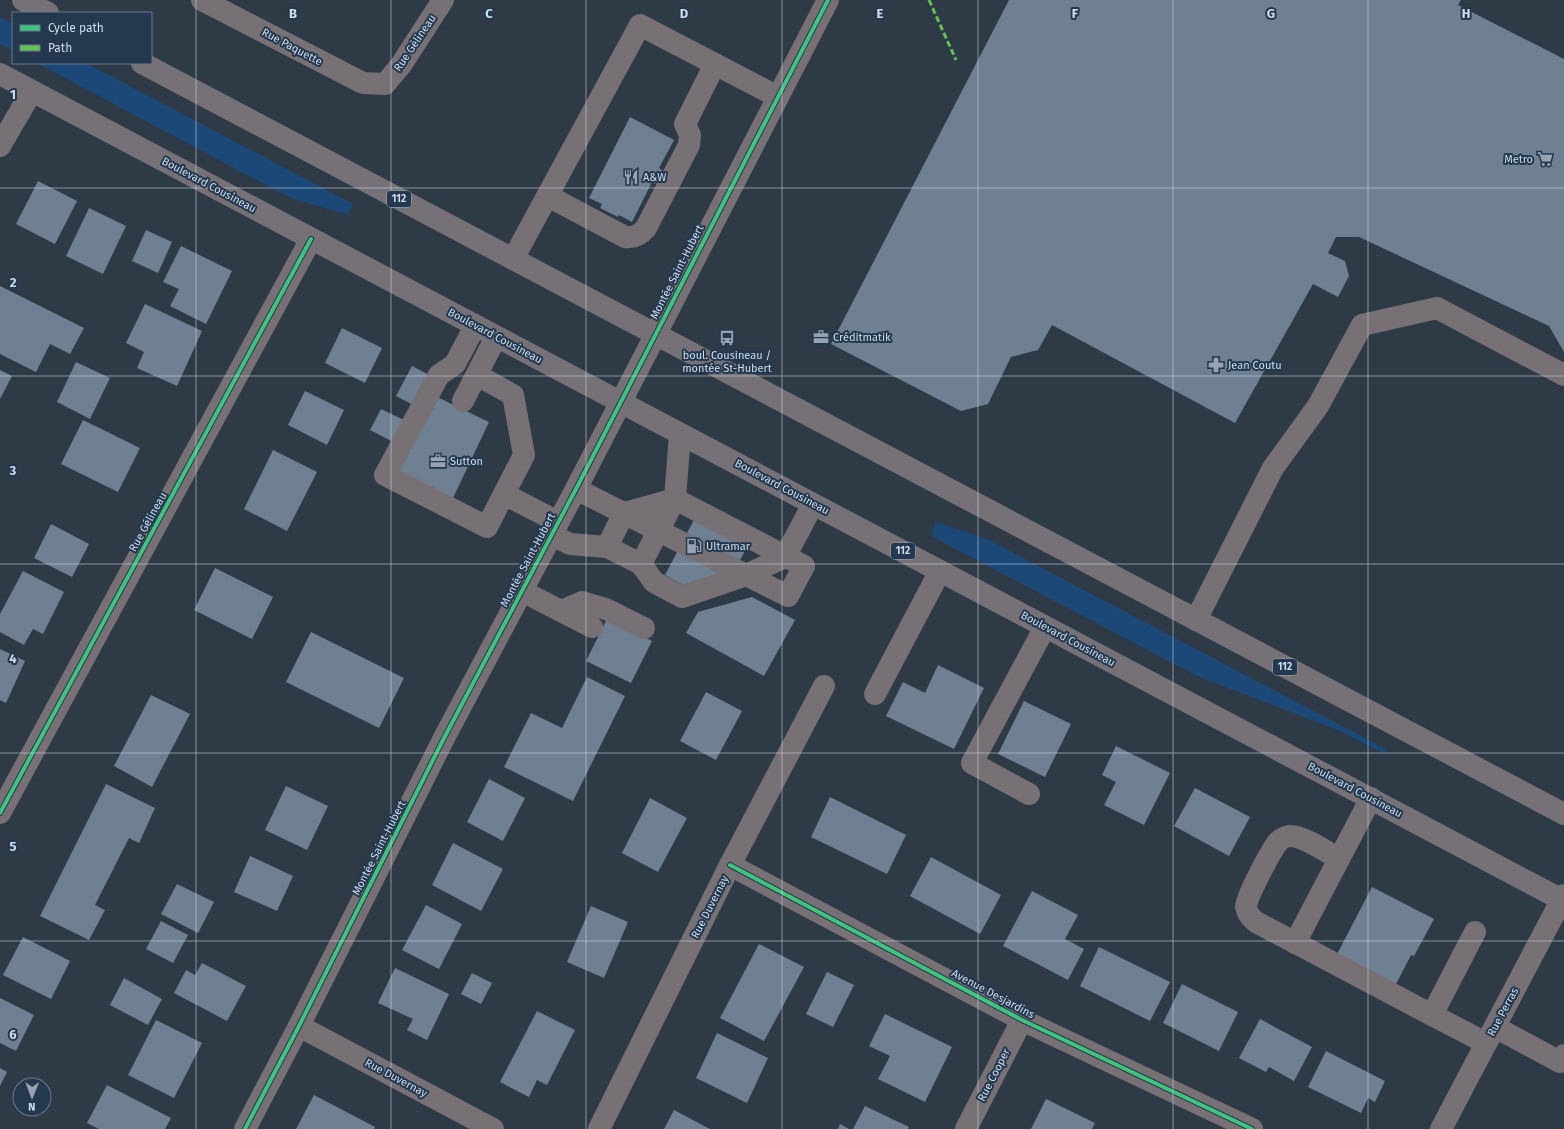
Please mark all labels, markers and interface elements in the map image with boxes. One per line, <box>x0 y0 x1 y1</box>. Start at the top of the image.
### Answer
text: B <box>289 6 297 21</box>
text: C <box>485 6 493 21</box>
text: D <box>680 6 689 21</box>
text: E <box>877 6 884 21</box>
text: F <box>1072 6 1079 21</box>
text: G <box>1267 6 1275 21</box>
text: H <box>1462 6 1470 21</box>
legend <box>12 12 152 64</box>
street label: Rue Gélineau <box>391 12 439 74</box>
text: Cycle path <box>48 21 104 35</box>
street label: Rue Paquette <box>260 26 324 68</box>
text: Path <box>48 41 72 55</box>
text: 1 <box>10 87 16 102</box>
supermarket icon: Metro <box>1536 150 1554 168</box>
place label: Metro <box>1504 153 1533 166</box>
street label: Boulevard Cousineau <box>160 155 258 215</box>
restaurant icon: A&W <box>622 168 640 186</box>
place label: A&W <box>643 171 666 184</box>
road number: 112 <box>387 191 411 207</box>
street label: Montée Saint-Hubert <box>648 223 706 321</box>
text: 2 <box>10 275 17 290</box>
street label: Boulevard Cousineau <box>446 306 544 366</box>
office icon: Créditmatik <box>812 328 830 346</box>
bus stop icon: boul. Cousineau / montée St-Hubert <box>718 329 736 347</box>
place label: Créditmatik <box>833 331 891 344</box>
place label: boul. Cousineau / montée St-Hubert <box>682 349 772 375</box>
pharmacy icon: Jean Coutu <box>1207 356 1225 374</box>
place label: Jean Coutu <box>1228 359 1282 372</box>
office icon: Sutton <box>429 452 447 470</box>
place label: Sutton <box>450 455 483 468</box>
street label: Boulevard Cousineau <box>733 457 831 517</box>
text: 3 <box>9 463 17 478</box>
street label: Rue Gélineau <box>126 490 170 554</box>
street label: Montée Saint-Hubert <box>498 511 558 609</box>
fuel station icon: Ultramar <box>685 537 703 555</box>
place label: Ultramar <box>706 540 751 553</box>
road number: 112 <box>891 543 915 559</box>
street label: Boulevard Cousineau <box>1019 609 1117 669</box>
text: 4 <box>9 651 17 666</box>
road number: 112 <box>1273 659 1297 675</box>
street label: Boulevard Cousineau <box>1306 760 1404 820</box>
street label: Montée Saint-Hubert <box>350 799 408 897</box>
text: 5 <box>10 839 17 854</box>
street label: Rue Duvernay <box>689 873 732 941</box>
street label: Avenue Desjardins <box>949 967 1037 1021</box>
street label: Rue Perras <box>1485 985 1521 1039</box>
text: 6 <box>9 1027 17 1042</box>
street label: Rue Cooper <box>975 1046 1013 1104</box>
street label: Rue Duvernay <box>363 1056 430 1100</box>
north arrow <box>12 1077 52 1117</box>
text: N <box>28 1100 36 1113</box>

